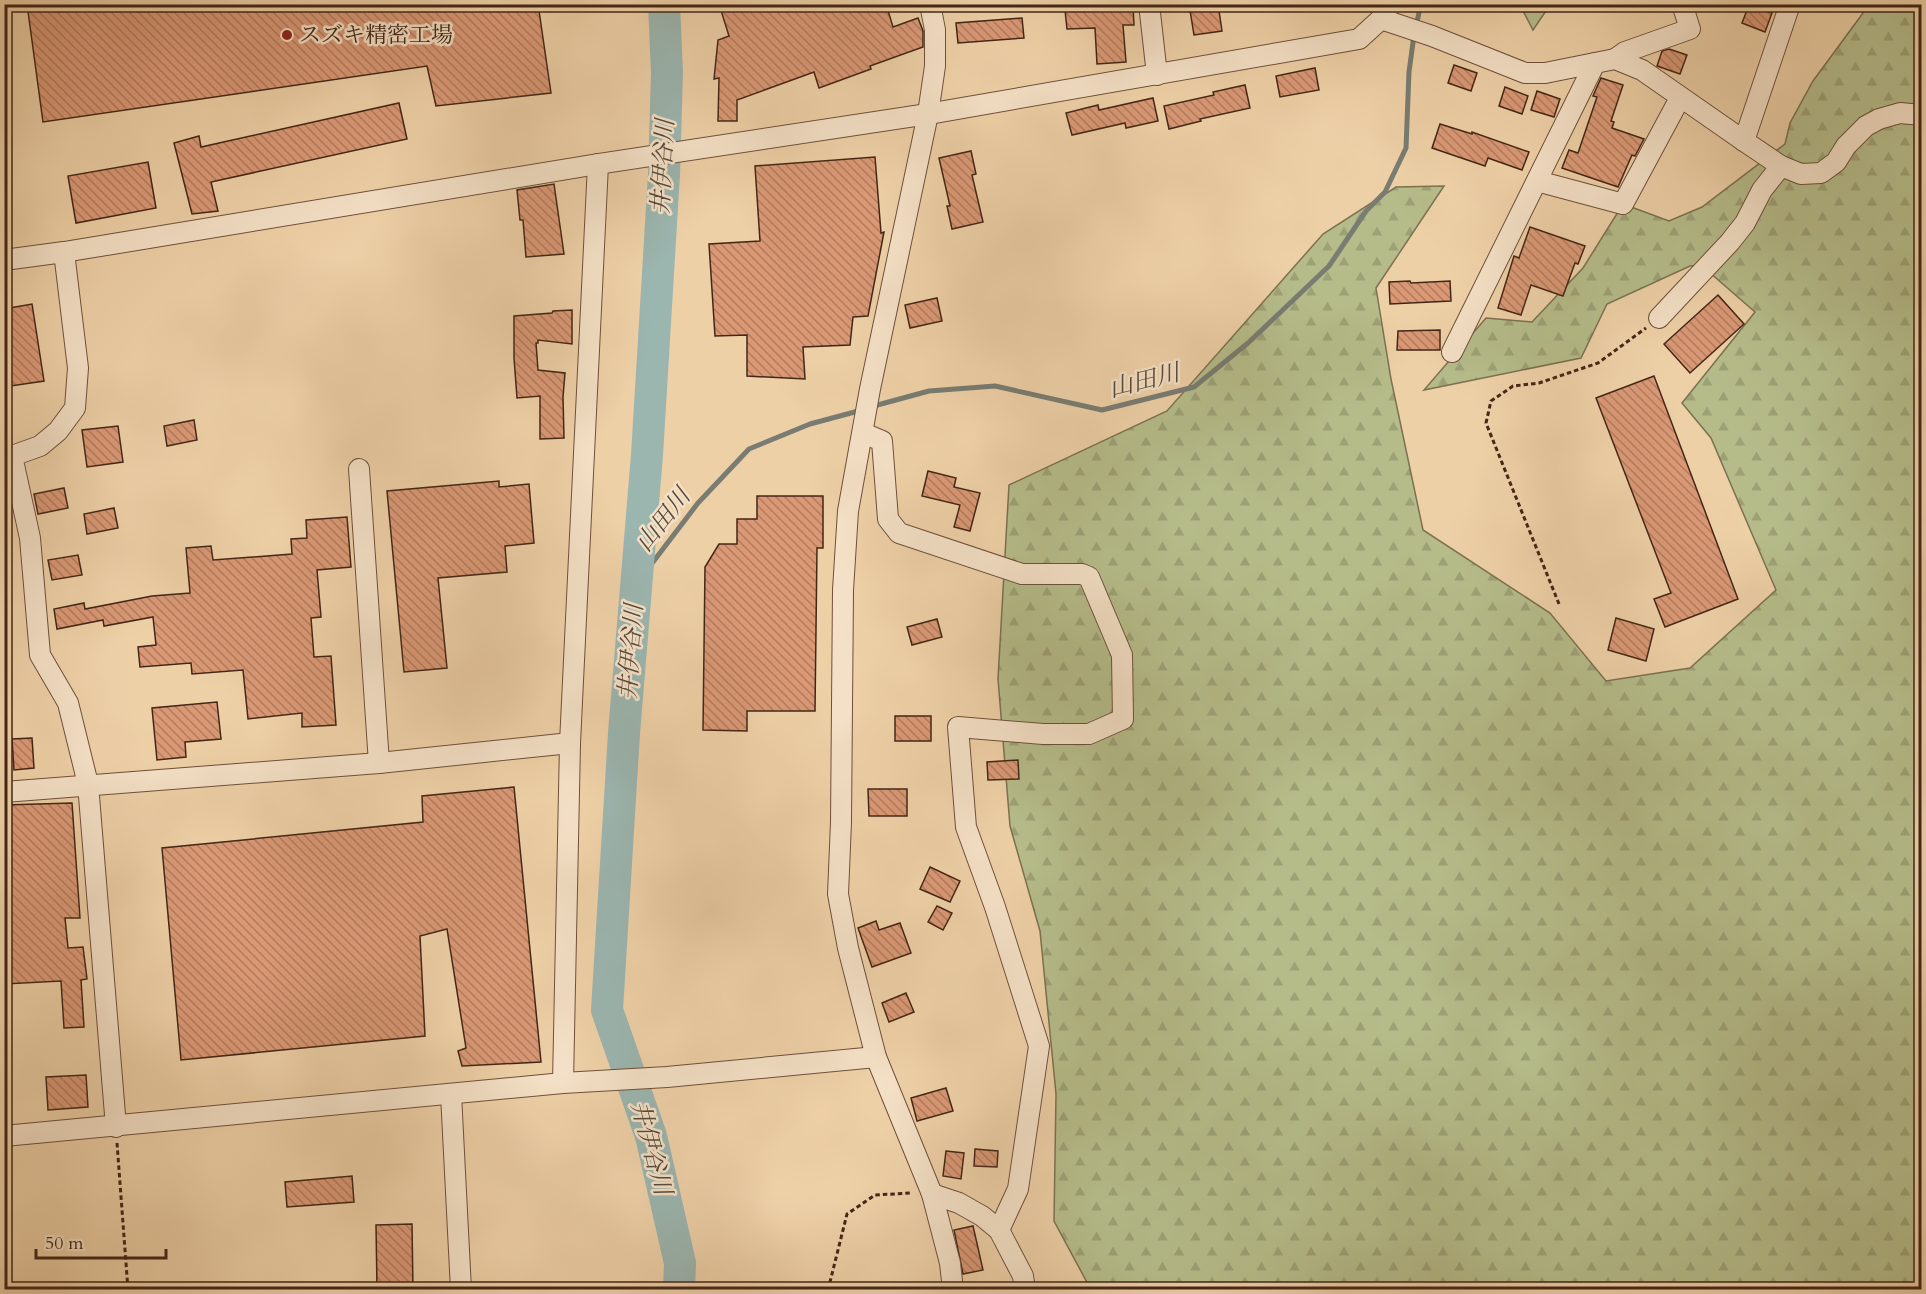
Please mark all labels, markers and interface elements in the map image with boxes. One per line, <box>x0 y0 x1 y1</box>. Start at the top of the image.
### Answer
place label: スズキ精密工場 <box>299 20 453 50</box>
marker: スズキ精密工場 <box>280 28 294 42</box>
water label: 井伊谷川 <box>644 115 682 216</box>
water label: 山田川 <box>1105 356 1186 406</box>
water label: 山田川 <box>628 479 700 559</box>
water label: 井伊谷川 <box>611 600 651 701</box>
water label: 井伊谷川 <box>623 1097 680 1202</box>
scale bar <box>36 1222 166 1260</box>
text: 50 m <box>45 1231 84 1256</box>

